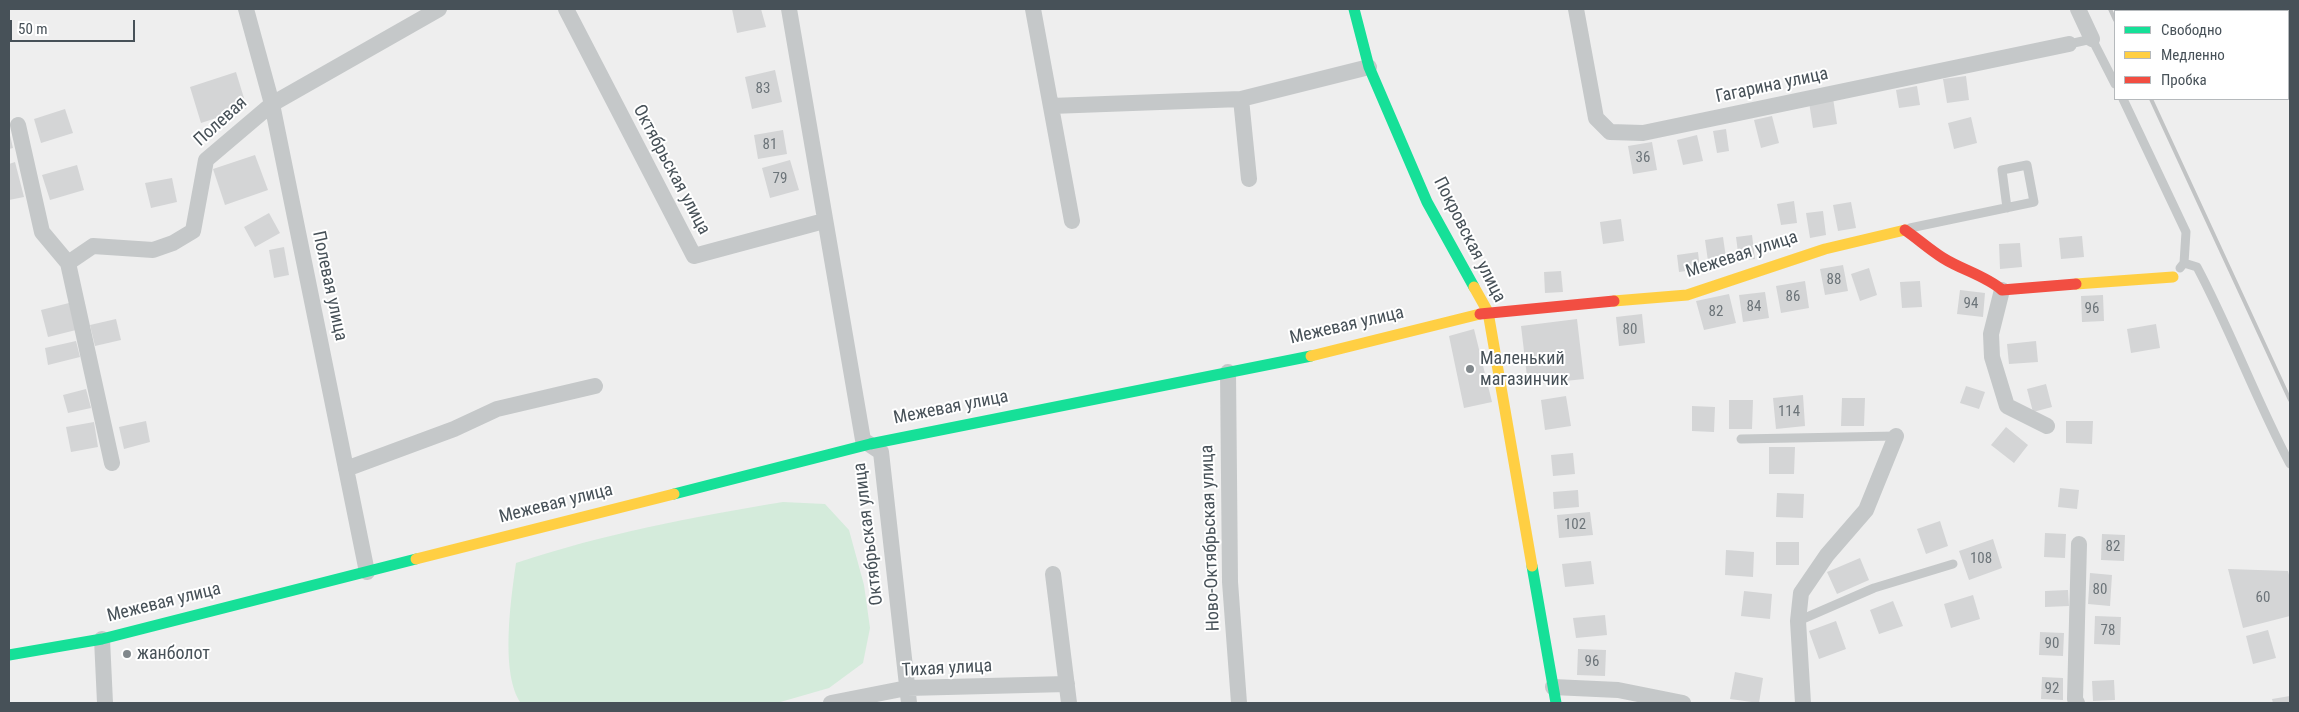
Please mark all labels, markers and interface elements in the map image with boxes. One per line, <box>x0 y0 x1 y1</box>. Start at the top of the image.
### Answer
scale bar <box>12 10 138 42</box>
legend <box>2114 10 2289 100</box>
text: 50 m <box>18 20 48 38</box>
text: Свободно <box>2161 21 2222 39</box>
text: Медленно <box>2161 46 2225 64</box>
street label: Гагарина улица <box>1714 64 1830 108</box>
text: Пробка <box>2161 71 2207 89</box>
house number: 83 <box>756 80 770 98</box>
street label: Полевая <box>190 93 252 151</box>
street label: Октябрьская улица <box>628 101 714 239</box>
house number: 81 <box>763 136 777 154</box>
house number: 36 <box>1636 149 1650 167</box>
house number: 79 <box>773 170 787 188</box>
street label: Покровская улица <box>1428 174 1510 306</box>
street label: Межевая улица <box>1683 227 1801 283</box>
street label: Полевая улица <box>307 229 351 343</box>
house number: 88 <box>1827 271 1841 289</box>
house number: 86 <box>1786 288 1800 306</box>
house number: 94 <box>1964 295 1978 313</box>
house number: 84 <box>1747 298 1761 316</box>
house number: 96 <box>2085 300 2099 318</box>
street label: Межевая улица <box>1288 302 1406 350</box>
house number: 82 <box>1709 303 1723 321</box>
house number: 80 <box>1623 321 1637 339</box>
place label: Маленький магазинчик <box>1480 348 1568 390</box>
marker: Маленький магазинчик <box>1464 363 1476 375</box>
street label: Межевая улица <box>892 386 1010 430</box>
house number: 114 <box>1778 403 1800 421</box>
street label: Ново-Октябрьская улица <box>1197 444 1225 632</box>
street label: Октябрьская улица <box>850 461 888 607</box>
street label: Межевая улица <box>497 479 615 529</box>
house number: 102 <box>1564 516 1586 534</box>
house number: 82 <box>2106 538 2120 556</box>
house number: 108 <box>1970 550 1992 568</box>
street label: Межевая улица <box>105 578 223 628</box>
house number: 80 <box>2093 581 2107 599</box>
house number: 60 <box>2256 589 2270 607</box>
house number: 78 <box>2101 622 2115 640</box>
house number: 90 <box>2045 635 2059 653</box>
place label: жанболот <box>137 643 210 665</box>
marker: жанболот <box>121 648 133 660</box>
house number: 96 <box>1585 653 1599 671</box>
street label: Тихая улица <box>901 656 993 682</box>
house number: 92 <box>2045 680 2059 698</box>

